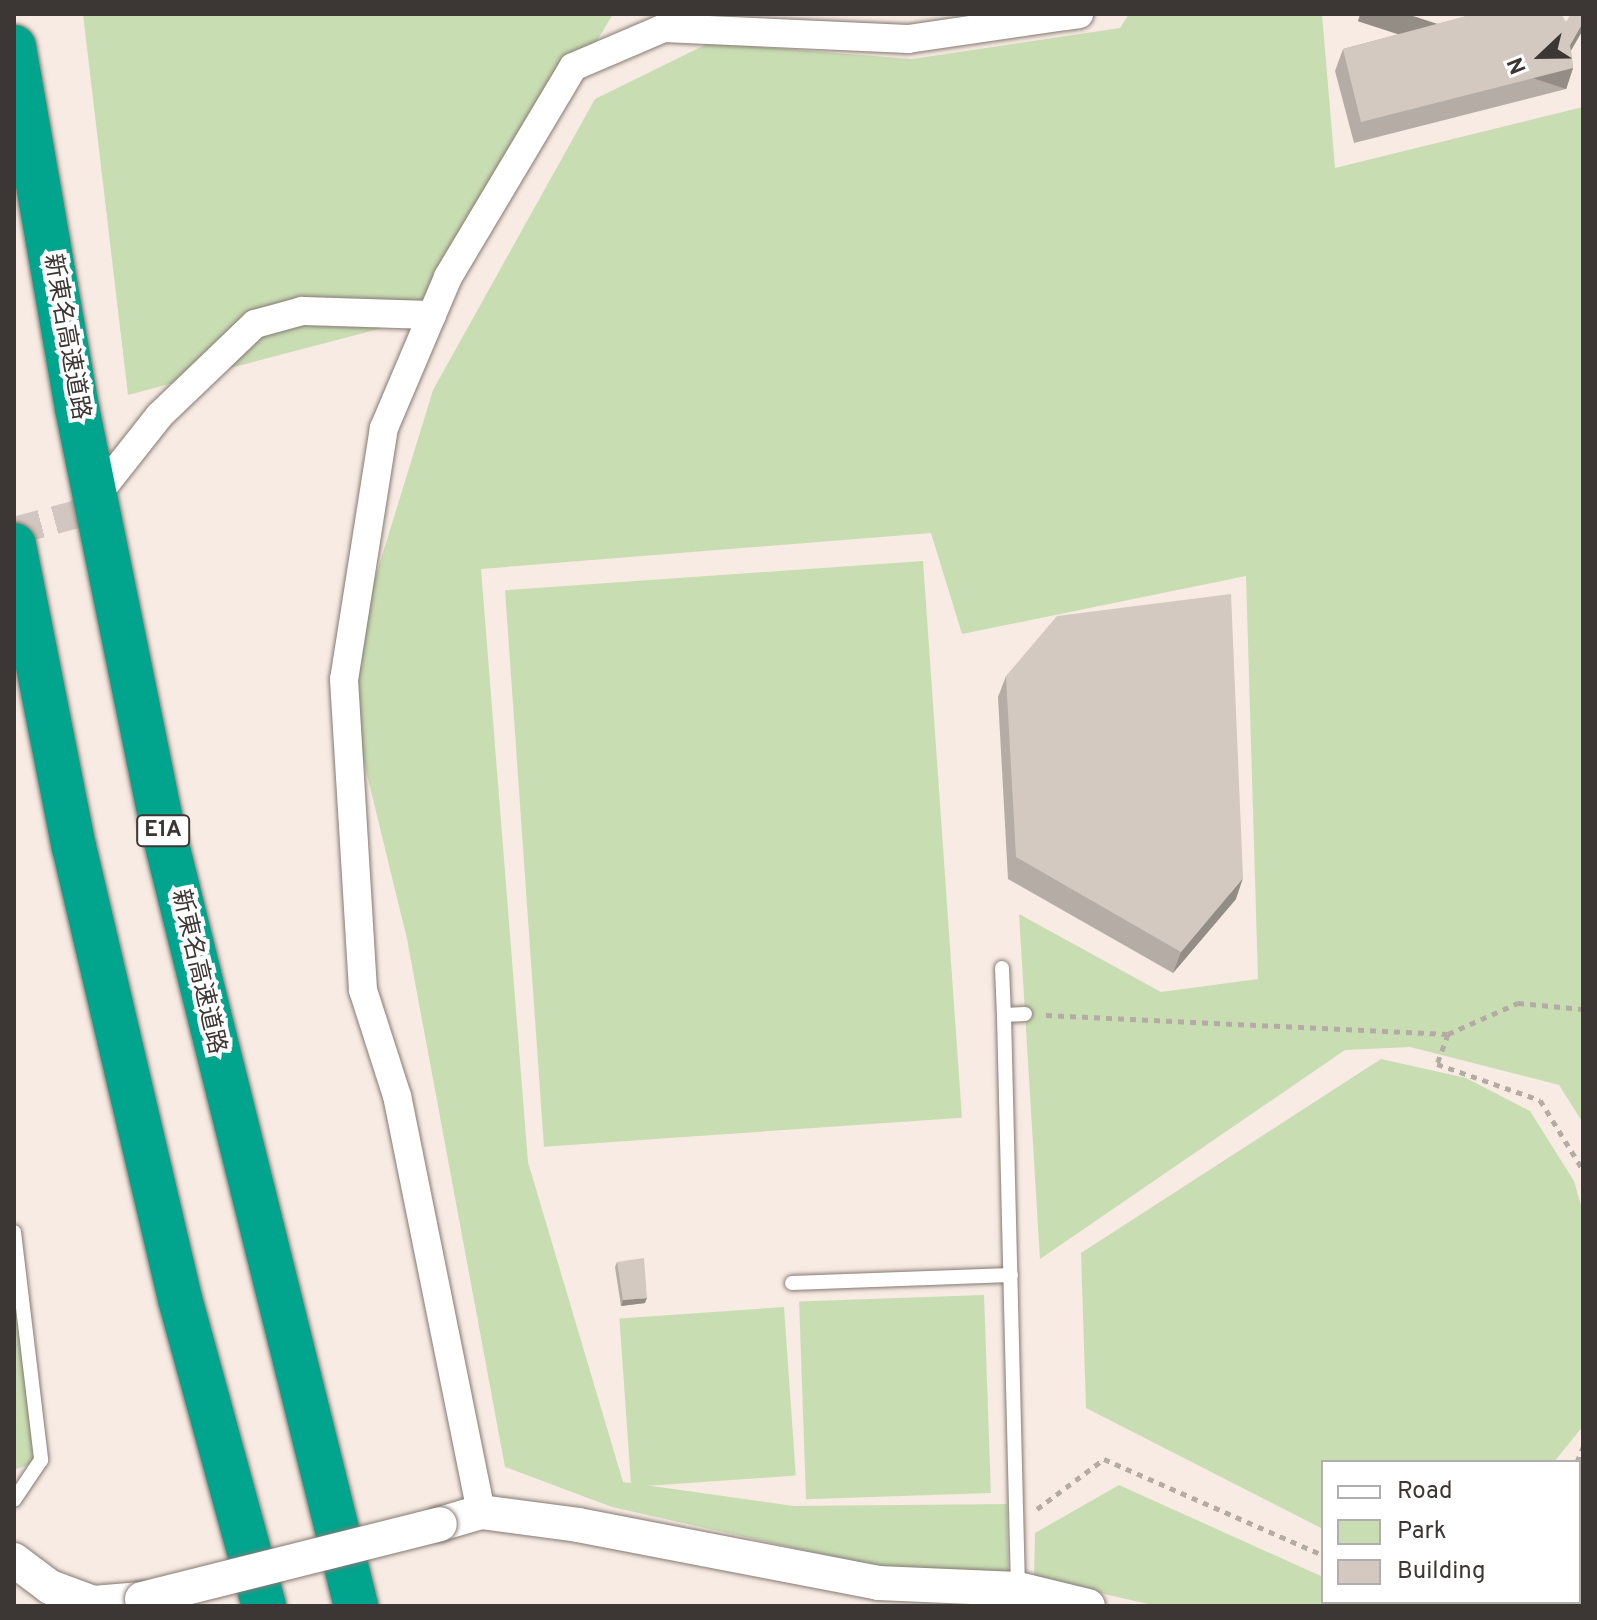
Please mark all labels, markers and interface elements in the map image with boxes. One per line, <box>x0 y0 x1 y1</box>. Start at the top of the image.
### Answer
north arrow <box>1501 16 1581 96</box>
text: N <box>1503 53 1534 78</box>
street label: 新東名高速道路 <box>36 252 94 422</box>
road number: E1A <box>135 813 191 849</box>
street label: 新東名高速道路 <box>164 887 230 1057</box>
legend <box>1321 1460 1581 1604</box>
text: Road <box>1397 1477 1453 1507</box>
text: Park <box>1397 1517 1447 1547</box>
text: Building <box>1397 1557 1486 1587</box>

